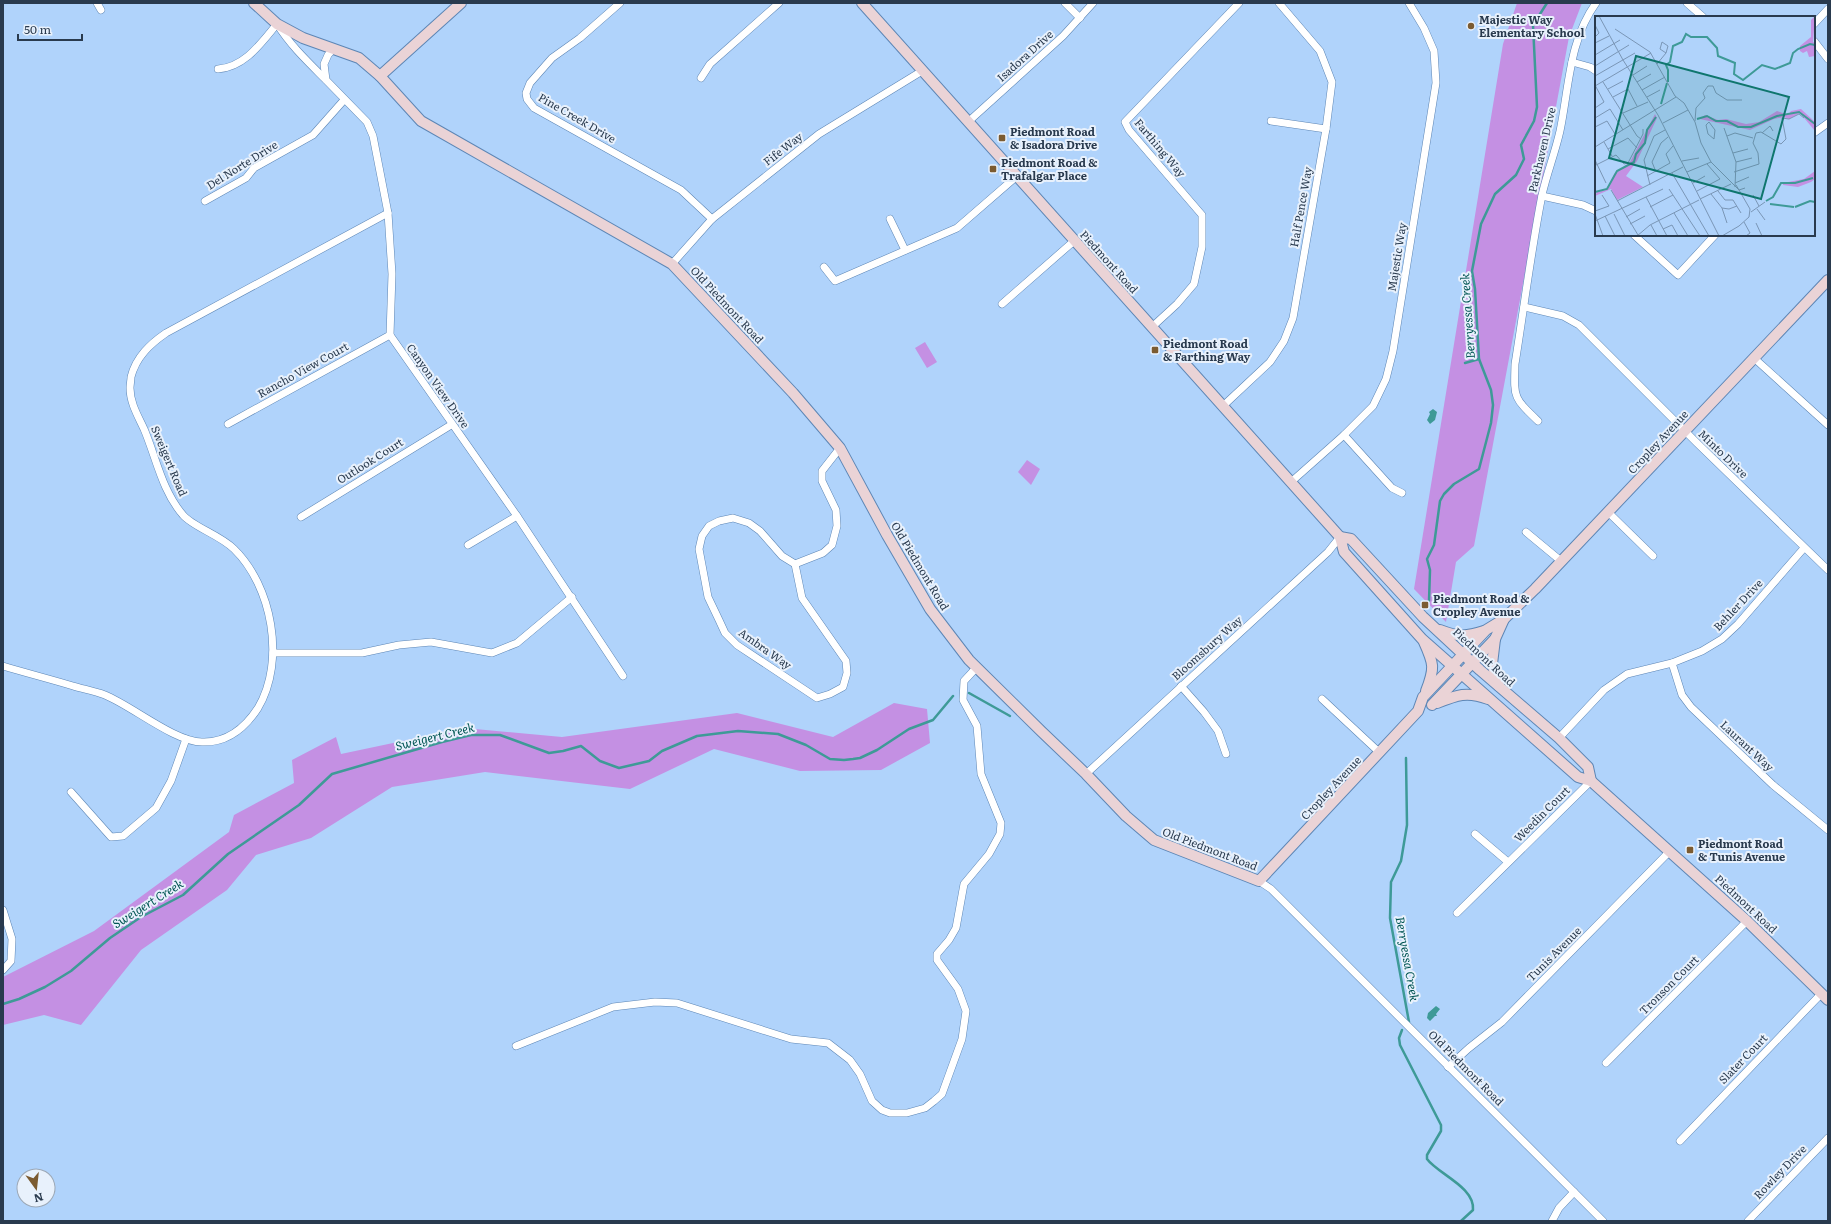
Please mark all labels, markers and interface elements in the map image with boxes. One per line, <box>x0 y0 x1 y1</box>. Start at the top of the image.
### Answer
place label: Majestic Way Elementary School <box>1479 11 1584 40</box>
scale bar <box>18 16 82 42</box>
inset map <box>1595 16 1815 236</box>
text: 50 m <box>24 20 51 38</box>
marker: Majestic Way Elementary School <box>1466 21 1476 31</box>
street label: Isadora Drive <box>993 26 1056 85</box>
street label: Pine Creek Drive <box>536 88 620 146</box>
street label: Parkhaven Drive <box>1523 105 1559 194</box>
street label: Farthing Way <box>1132 115 1190 181</box>
place label: Piedmont Road & Isadora Drive <box>1010 123 1097 152</box>
street label: Fife Way <box>759 127 806 169</box>
marker: Piedmont Road & Isadora Drive <box>997 133 1007 143</box>
street label: Del Norte Drive <box>203 136 280 192</box>
place label: Piedmont Road & Trafalgar Place <box>1001 154 1097 183</box>
marker: Piedmont Road & Trafalgar Place <box>988 164 998 174</box>
street label: Half Pence Way <box>1285 165 1315 248</box>
street label: Majestic Way <box>1383 221 1409 293</box>
street label: Piedmont Road <box>1077 226 1143 297</box>
street label: Old Piedmont Road <box>688 262 768 347</box>
water label: Berryessa Creek <box>1455 272 1479 359</box>
place label: Piedmont Road & Farthing Way <box>1163 335 1251 364</box>
street label: Rancho View Court <box>254 337 351 401</box>
street label: Canyon View Drive <box>404 340 474 431</box>
marker: Piedmont Road & Farthing Way <box>1150 345 1160 355</box>
street label: Cropley Avenue <box>1623 406 1691 477</box>
street label: Sweigert Road <box>148 423 192 499</box>
street label: Minto Drive <box>1695 425 1752 481</box>
street label: Outlook Court <box>333 433 406 487</box>
street label: Old Piedmont Road <box>888 518 954 613</box>
street label: Behler Drive <box>1709 575 1766 634</box>
place label: Piedmont Road & Cropley Avenue <box>1433 590 1529 619</box>
marker: Piedmont Road & Cropley Avenue <box>1420 600 1430 610</box>
street label: Bloomsbury Way <box>1168 611 1246 683</box>
street label: Piedmont Road <box>1450 623 1520 690</box>
street label: Ambra Way <box>736 624 796 673</box>
street label: Laurant Way <box>1717 716 1778 775</box>
water label: Sweigert Creek <box>393 717 476 755</box>
street label: Cropley Avenue <box>1296 752 1364 823</box>
street label: Weedin Court <box>1510 781 1573 845</box>
street label: Old Piedmont Road <box>1161 823 1260 874</box>
place label: Piedmont Road & Tunis Avenue <box>1698 835 1785 864</box>
marker: Piedmont Road & Tunis Avenue <box>1685 845 1695 855</box>
street label: Piedmont Road <box>1712 870 1782 937</box>
water label: Sweigert Creek <box>108 874 187 932</box>
water label: Berryessa Creek <box>1392 915 1424 1003</box>
street label: Tunis Avenue <box>1522 922 1584 984</box>
street label: Tronson Court <box>1635 951 1702 1018</box>
street label: Old Piedmont Road <box>1425 1026 1508 1109</box>
street label: Slater Court <box>1714 1029 1771 1087</box>
street label: Rowley Drive <box>1749 1140 1809 1202</box>
north arrow <box>16 1168 56 1208</box>
text: N <box>32 1190 45 1208</box>

